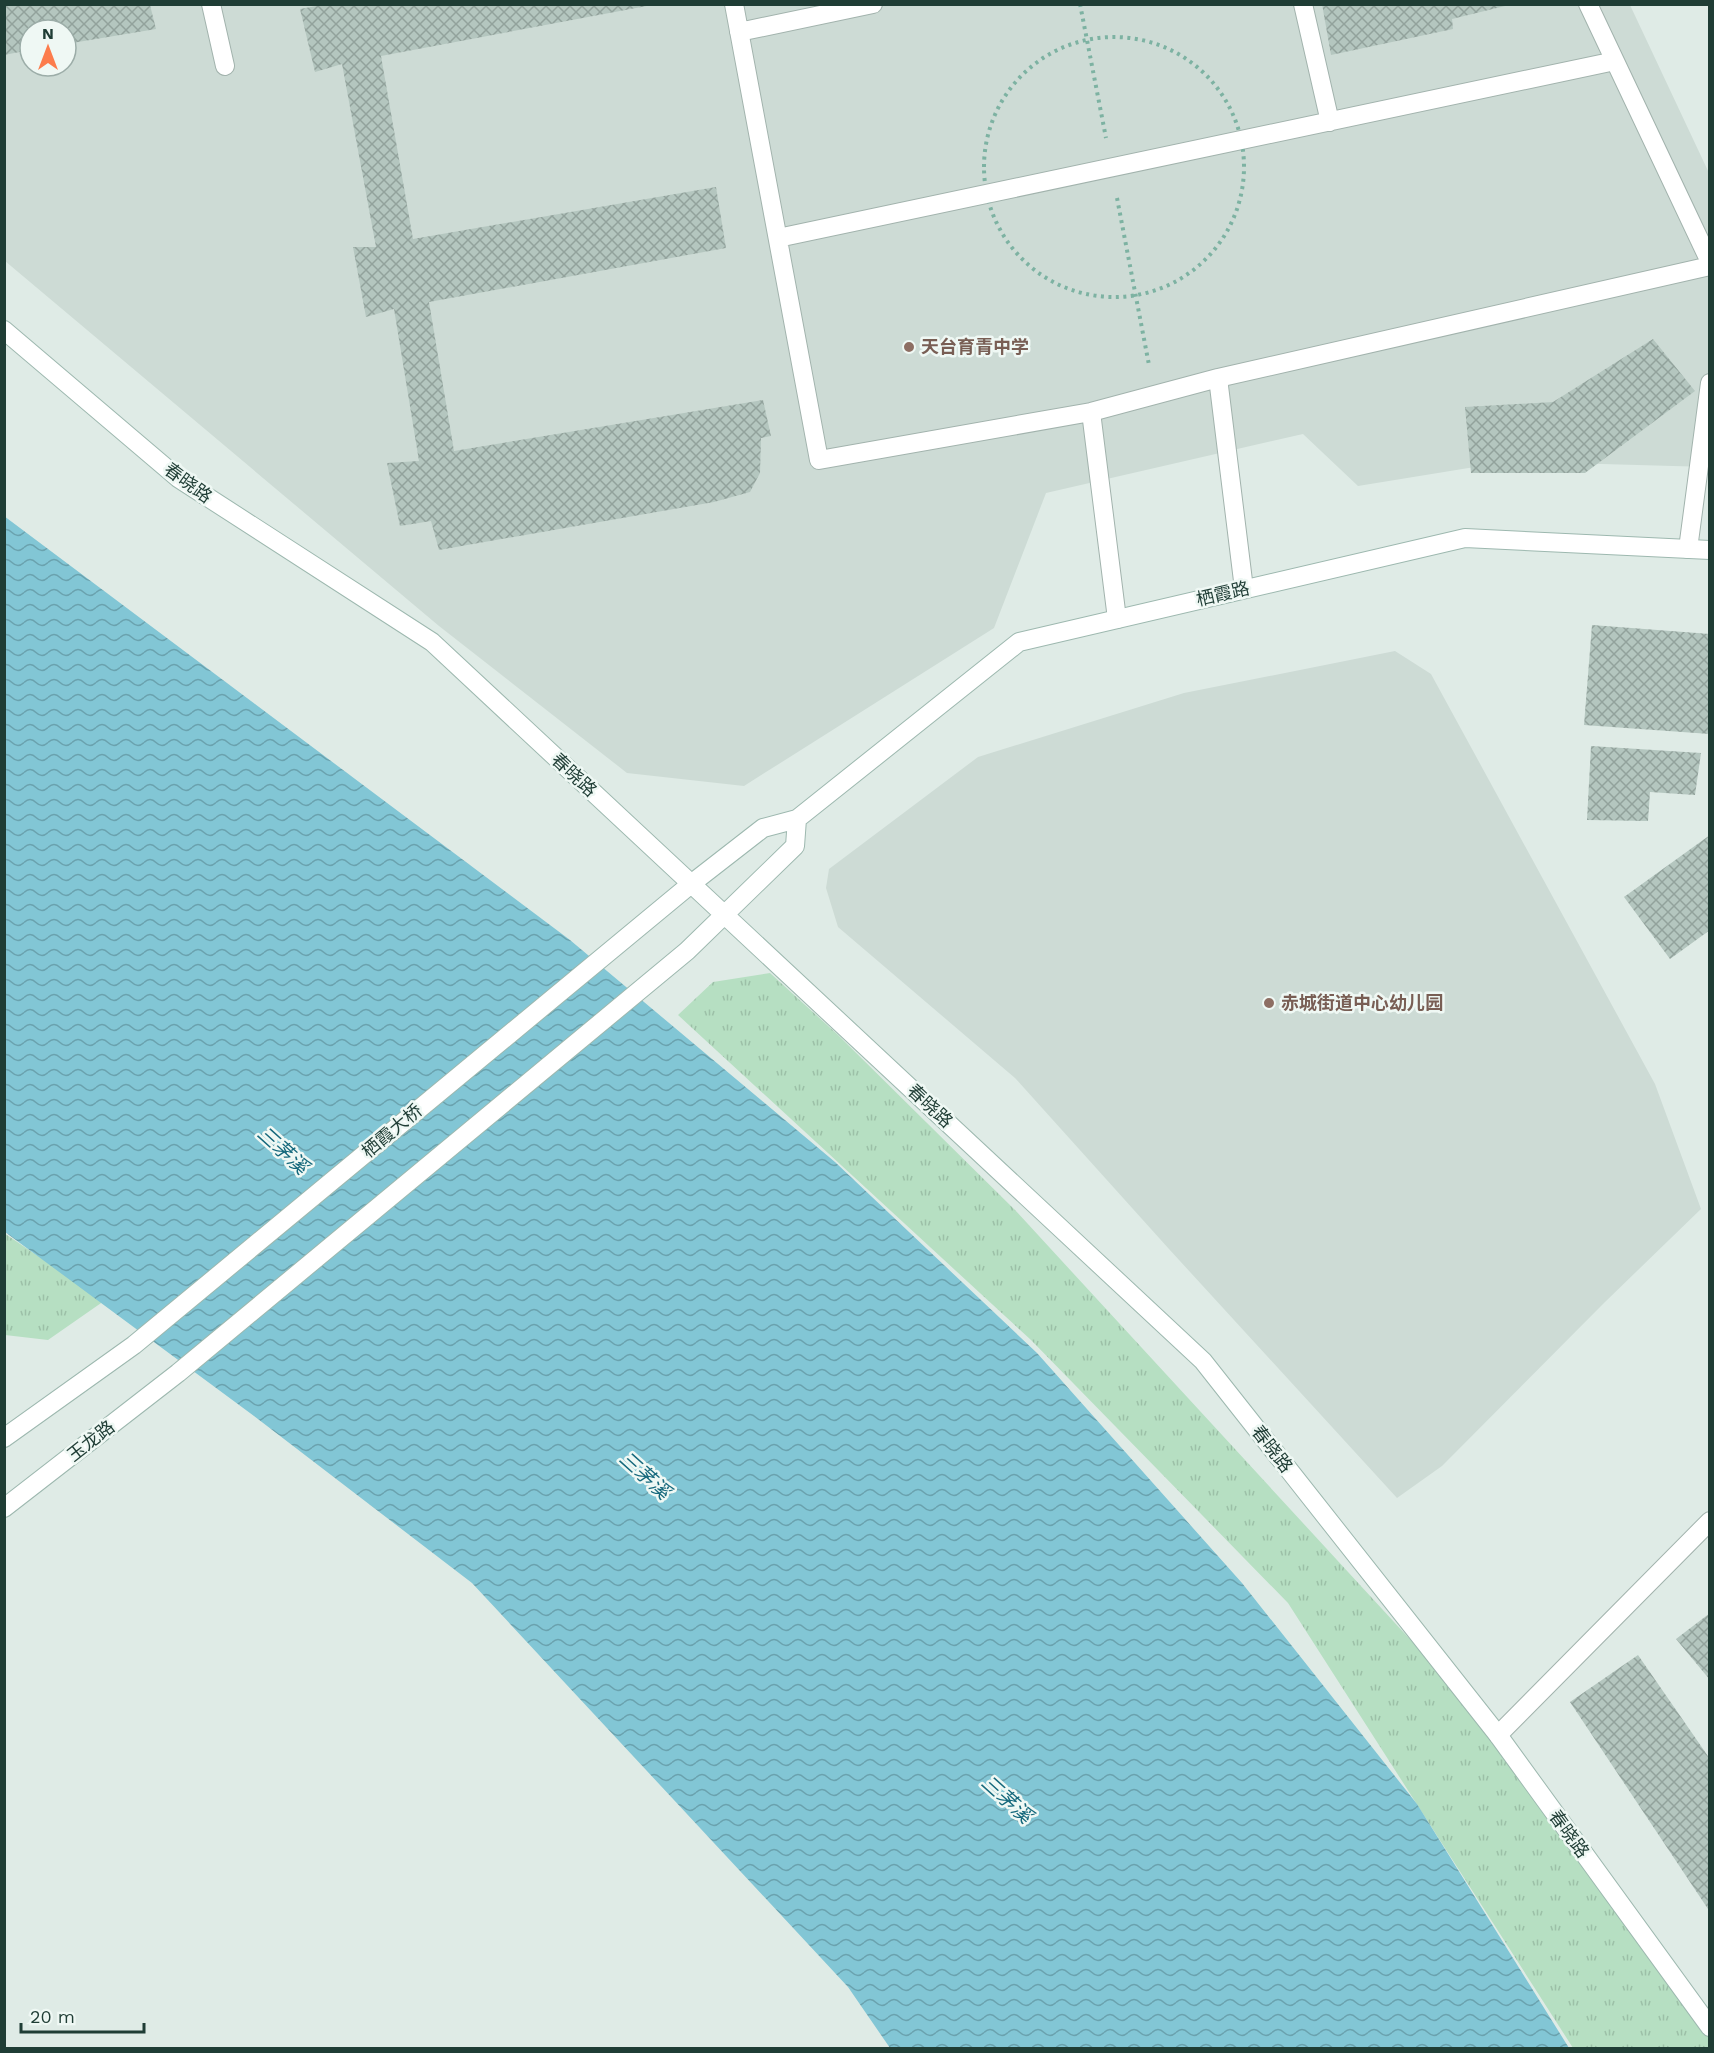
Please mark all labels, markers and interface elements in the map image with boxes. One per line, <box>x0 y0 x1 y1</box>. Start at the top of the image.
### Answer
north arrow <box>18 18 78 78</box>
text: N <box>42 24 54 43</box>
place label: 天台育青中学 <box>921 336 1029 357</box>
marker: 天台育青中学 <box>902 340 916 354</box>
street label: 春晓路 <box>160 458 216 507</box>
street label: 栖霞路 <box>1194 577 1252 610</box>
street label: 春晓路 <box>547 749 601 801</box>
place label: 赤城街道中心幼儿园 <box>1281 992 1443 1013</box>
marker: 赤城街道中心幼儿园 <box>1262 996 1276 1010</box>
street label: 春晓路 <box>903 1080 957 1132</box>
street label: 栖霞大桥 <box>357 1099 426 1162</box>
water label: 三茅溪 <box>253 1121 315 1180</box>
street label: 玉龙路 <box>63 1416 118 1466</box>
street label: 春晓路 <box>1247 1421 1297 1476</box>
water label: 三茅溪 <box>615 1446 677 1505</box>
water label: 三茅溪 <box>977 1770 1039 1829</box>
street label: 春晓路 <box>1545 1806 1594 1862</box>
scale bar <box>21 1996 144 2034</box>
text: 20 m <box>30 2006 75 2027</box>

